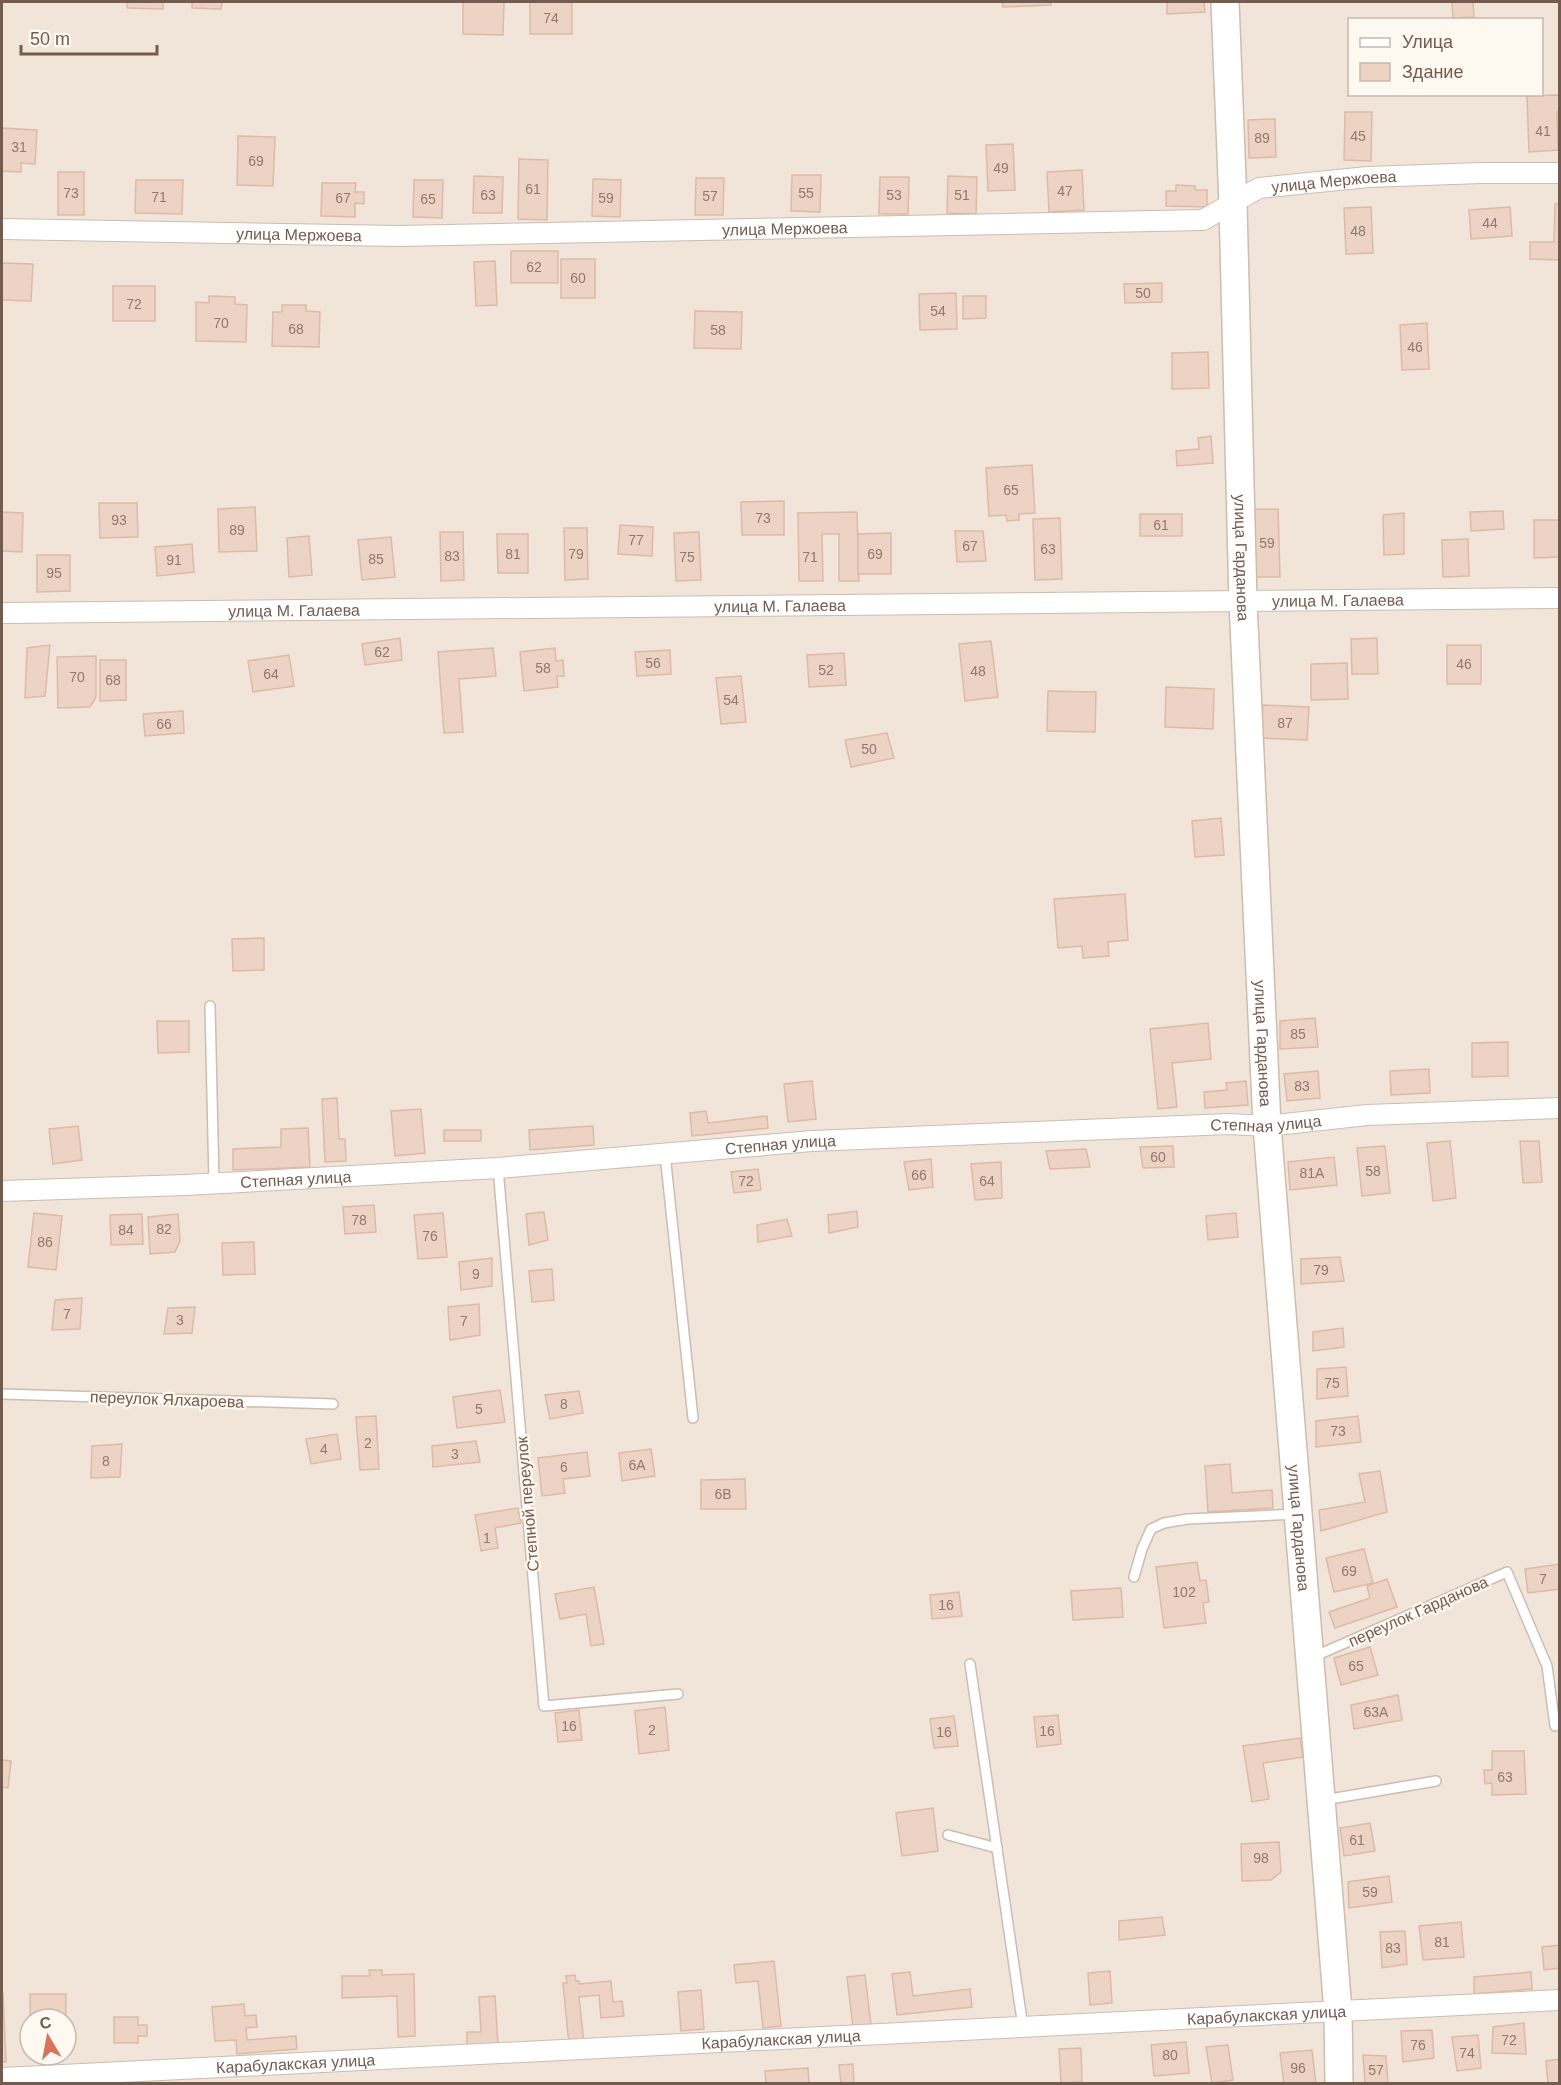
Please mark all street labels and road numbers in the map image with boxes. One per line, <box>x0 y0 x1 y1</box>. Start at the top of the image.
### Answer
street label: улица Мержоева <box>1271 168 1397 196</box>
street label: улица Мержоева <box>722 219 848 239</box>
street label: улица Мержоева <box>236 225 362 244</box>
street label: улица Гарданова <box>1231 494 1252 622</box>
street label: улица М. Галаева <box>1272 592 1404 610</box>
street label: улица М. Галаева <box>714 597 846 615</box>
street label: улица М. Галаева <box>228 602 360 620</box>
street label: улица Гарданова <box>1251 980 1274 1107</box>
street label: Степная улица <box>1210 1112 1322 1135</box>
street label: Степная улица <box>724 1132 836 1157</box>
street label: Степная улица <box>240 1168 352 1191</box>
street label: переулок Ялхароева <box>90 1388 244 1411</box>
street label: Степной переулок <box>513 1435 542 1572</box>
street label: улица Гарданова <box>1285 1464 1312 1592</box>
street label: переулок Гарданова <box>1346 1573 1491 1650</box>
street label: Карабулакская улица <box>1186 2003 1347 2028</box>
street label: Карабулакская улица <box>701 2027 861 2052</box>
street label: Карабулакская улица <box>216 2051 376 2076</box>

